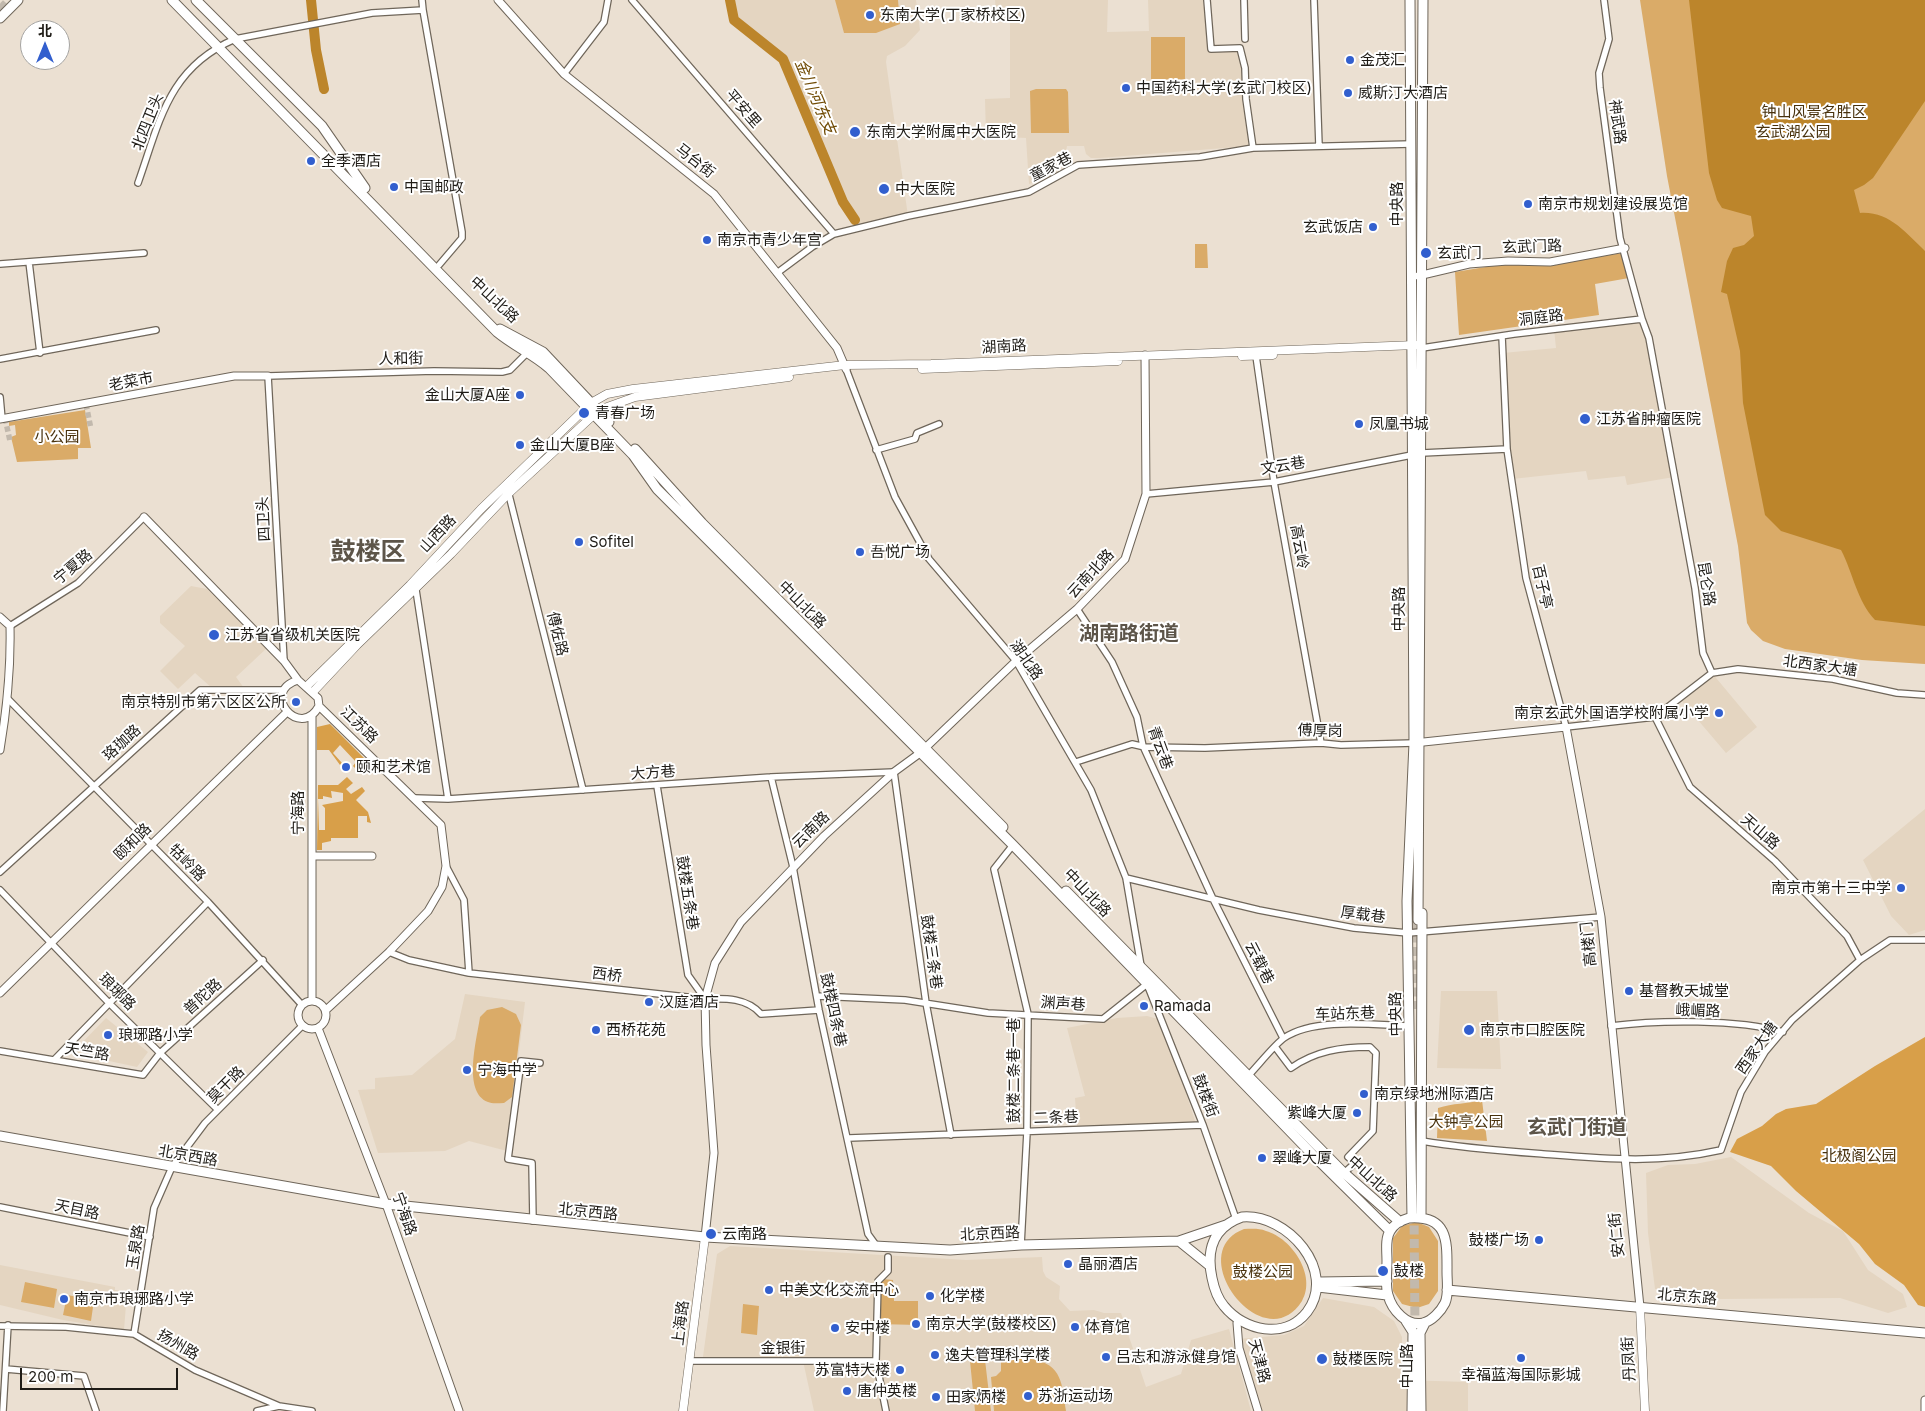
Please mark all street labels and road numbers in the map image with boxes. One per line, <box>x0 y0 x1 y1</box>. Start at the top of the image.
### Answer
street label: 平安里 <box>721 86 765 132</box>
street label: 北四卫头 <box>128 91 168 153</box>
street label: 神武路 <box>1605 98 1629 146</box>
street label: 马台街 <box>672 140 718 182</box>
street label: 童家巷 <box>1027 149 1075 185</box>
street label: 中央路 <box>1388 182 1406 226</box>
street label: 玄武门路 <box>1502 237 1562 257</box>
street label: 中山北路 <box>466 273 522 327</box>
street label: 洞庭路 <box>1518 306 1564 330</box>
street label: 湖南路 <box>981 337 1027 357</box>
street label: 人和街 <box>378 350 424 368</box>
street label: 老菜市 <box>107 369 155 395</box>
street label: 文云巷 <box>1259 454 1307 478</box>
street label: 四卫头 <box>254 496 274 542</box>
street label: 山西路 <box>416 511 460 557</box>
street label: 高云岭 <box>1286 523 1312 571</box>
street label: 宁夏路 <box>50 546 96 588</box>
street label: 云南北路 <box>1064 546 1118 602</box>
street label: 昆仑路 <box>1694 560 1718 608</box>
street label: 百子亭 <box>1528 563 1556 611</box>
street label: 中山北路 <box>774 577 830 633</box>
street label: 中央路 <box>1390 587 1408 631</box>
street label: 傅佐路 <box>543 610 571 658</box>
street label: 湖北路 <box>1006 636 1046 684</box>
street label: 北西家大塘 <box>1782 652 1858 680</box>
street label: 江苏路 <box>337 703 381 747</box>
street label: 珞珈路 <box>99 721 145 765</box>
street label: 傅厚岗 <box>1297 722 1343 740</box>
street label: 青云巷 <box>1144 724 1176 772</box>
street label: 大方巷 <box>630 762 676 784</box>
street label: 宁海路 <box>289 791 307 835</box>
street label: 云南路 <box>789 808 833 852</box>
street label: 天山路 <box>1737 810 1783 854</box>
street label: 颐和路 <box>111 820 155 864</box>
street label: 牯岭路 <box>165 841 209 885</box>
street label: 鼓楼五条巷 <box>672 855 702 931</box>
street label: 中山北路 <box>1060 865 1114 921</box>
street label: 厚载巷 <box>1340 903 1386 927</box>
street label: 鼓楼三条巷 <box>917 914 945 990</box>
street label: 高楼门 <box>1578 921 1600 967</box>
street label: 云载巷 <box>1241 939 1277 987</box>
street label: 西桥 <box>591 964 623 986</box>
street label: 琅琊路 <box>95 970 139 1014</box>
street label: 鼓楼四条巷 <box>816 971 850 1049</box>
street label: 普陀路 <box>180 975 226 1019</box>
street label: 中央路 <box>1387 991 1405 1037</box>
street label: 渊声巷 <box>1040 993 1086 1015</box>
street label: 峨嵋路 <box>1675 1001 1721 1021</box>
street label: 车站东巷 <box>1315 1004 1375 1024</box>
street label: 鼓楼二条巷一巷 <box>1005 1018 1023 1122</box>
street label: 西家大塘 <box>1732 1018 1782 1078</box>
street label: 天竺路 <box>63 1040 111 1064</box>
street label: 莫干路 <box>204 1063 248 1107</box>
street label: 鼓楼街 <box>1189 1072 1221 1120</box>
street label: 二条巷 <box>1033 1108 1079 1128</box>
street label: 北京西路 <box>157 1142 219 1170</box>
street label: 中山北路 <box>1344 1152 1400 1206</box>
street label: 宁海路 <box>388 1190 420 1238</box>
street label: 天目路 <box>53 1197 101 1223</box>
street label: 北京西路 <box>557 1200 619 1224</box>
street label: 安仁街 <box>1606 1212 1628 1258</box>
street label: 玉泉路 <box>124 1223 148 1271</box>
street label: 北京西路 <box>960 1223 1020 1245</box>
street label: 北京东路 <box>1656 1285 1718 1309</box>
street label: 上海路 <box>669 1300 693 1346</box>
street label: 扬州路 <box>154 1326 202 1364</box>
street label: 丹凤街 <box>1619 1336 1639 1382</box>
street label: 天津路 <box>1244 1337 1274 1385</box>
street label: 金银街 <box>761 1339 805 1357</box>
street label: 中山路 <box>1398 1344 1416 1388</box>

